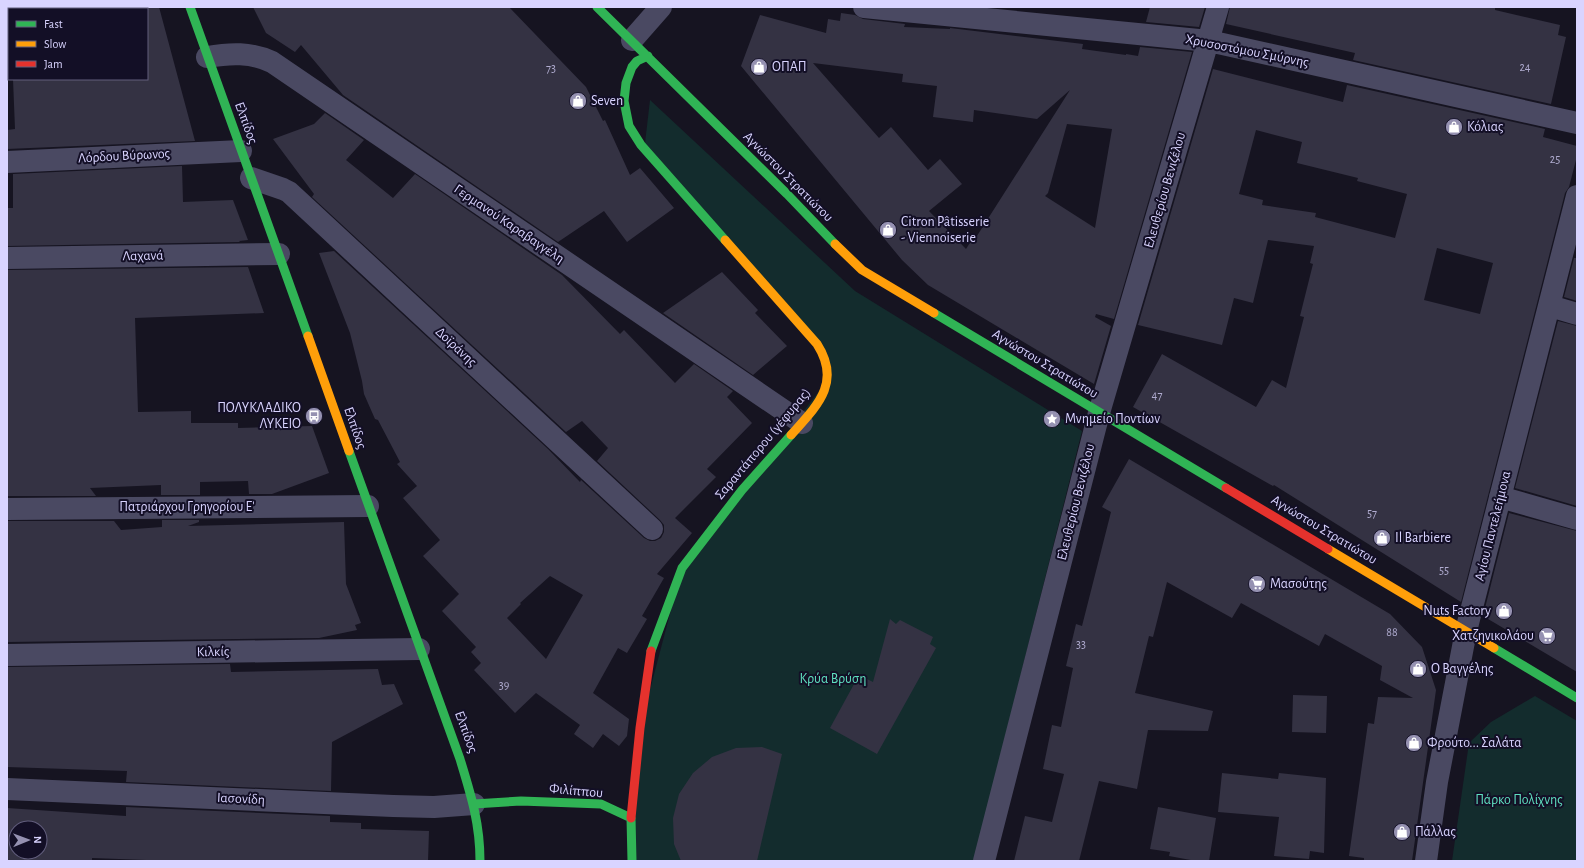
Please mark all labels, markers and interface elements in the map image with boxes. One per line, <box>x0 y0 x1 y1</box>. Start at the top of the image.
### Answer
legend <box>8 8 148 80</box>
text: Fast <box>44 18 63 30</box>
street label: Χρυσοστόμου Σμύρνης <box>1184 32 1310 70</box>
text: Slow <box>44 38 66 50</box>
shop icon: ΟΠΑΠ <box>749 57 769 77</box>
text: Jam <box>44 58 63 70</box>
place label: ΟΠΑΠ <box>772 60 807 74</box>
house number: 24 <box>1519 61 1531 73</box>
house number: 73 <box>546 62 556 74</box>
shop icon: Seven <box>568 91 588 111</box>
place label: Seven <box>591 94 623 108</box>
street label: Ελπίδος <box>232 100 260 146</box>
shop icon: Κόλιας <box>1444 117 1464 137</box>
place label: Κόλιας <box>1467 120 1504 134</box>
street label: Αγνώστου Στρατιώτου <box>740 129 836 225</box>
street label: Ελευθερίου Βενιζέλου <box>1142 131 1188 249</box>
street label: Λόρδου Βύρωνος <box>78 147 171 165</box>
house number: 25 <box>1550 153 1560 165</box>
street label: Γερμανού Καραβαγγέλη <box>451 182 567 266</box>
place label: Citron Pâtisserie - Viennoiserie <box>901 215 989 245</box>
shop icon: Citron Pâtisserie - Viennoiserie <box>878 220 898 240</box>
street label: Λαχανά <box>122 249 164 263</box>
street label: Δοϊράνης <box>433 325 480 370</box>
street label: Αγνώστου Στρατιώτου <box>990 327 1100 401</box>
street label: Σαραντάπορου (γέφυρας) <box>713 386 813 502</box>
house number: 47 <box>1152 389 1162 401</box>
place label: ΠΟΛΥΚΛΑΔΙΚΟ ΛΥΚΕΙΟ <box>217 401 301 431</box>
street label: Ελπίδος <box>341 405 369 451</box>
bus stop icon: ΠΟΛΥΚΛΑΔΙΚΟ ΛΥΚΕΙΟ <box>304 406 324 426</box>
place icon: Μνημείο Ποντίων <box>1042 409 1062 429</box>
place label: Μνημείο Ποντίων <box>1065 412 1160 426</box>
street label: Ελευθερίου Βενιζέλου <box>1055 442 1097 562</box>
street label: Αγίου Παντελεήμονα <box>1473 470 1513 582</box>
street label: Αγνώστου Στρατιώτου <box>1269 493 1379 567</box>
street label: Πατριάρχου Γρηγορίου Ε' <box>119 500 255 514</box>
house number: 57 <box>1367 507 1377 519</box>
shop icon: Il Barbiere <box>1372 528 1392 548</box>
place label: Il Barbiere <box>1395 531 1451 545</box>
house number: 55 <box>1439 564 1449 576</box>
supermarket icon: Μασούτης <box>1247 574 1267 594</box>
place label: Μασούτης <box>1270 577 1328 591</box>
shop icon: Nuts Factory <box>1494 601 1514 621</box>
place label: Nuts Factory <box>1423 604 1491 618</box>
house number: 88 <box>1386 626 1398 638</box>
supermarket icon: Χατζηνικολάου <box>1537 626 1557 646</box>
place label: Χατζηνικολάου <box>1452 629 1534 643</box>
house number: 33 <box>1076 638 1086 650</box>
street label: Κιλκίς <box>197 645 230 659</box>
shop icon: Ο Βαγγέλης <box>1408 659 1428 679</box>
place label: Ο Βαγγέλης <box>1431 662 1494 676</box>
park label: Κρύα Βρύση <box>800 672 866 686</box>
house number: 39 <box>499 679 510 691</box>
street label: Ελπίδος <box>452 709 480 755</box>
shop icon: Φρούτο... Σαλάτα <box>1404 733 1424 753</box>
place label: Φρούτο... Σαλάτα <box>1427 736 1521 750</box>
street label: Φιλίππου <box>548 782 604 800</box>
street label: Ιασoνίδη <box>217 791 265 807</box>
park label: Πάρκο Πολίχνης <box>1475 793 1563 807</box>
north arrow <box>8 820 48 860</box>
shop icon: Πάλλας <box>1392 822 1412 842</box>
place label: Πάλλας <box>1415 825 1457 839</box>
text: N <box>32 836 43 844</box>

